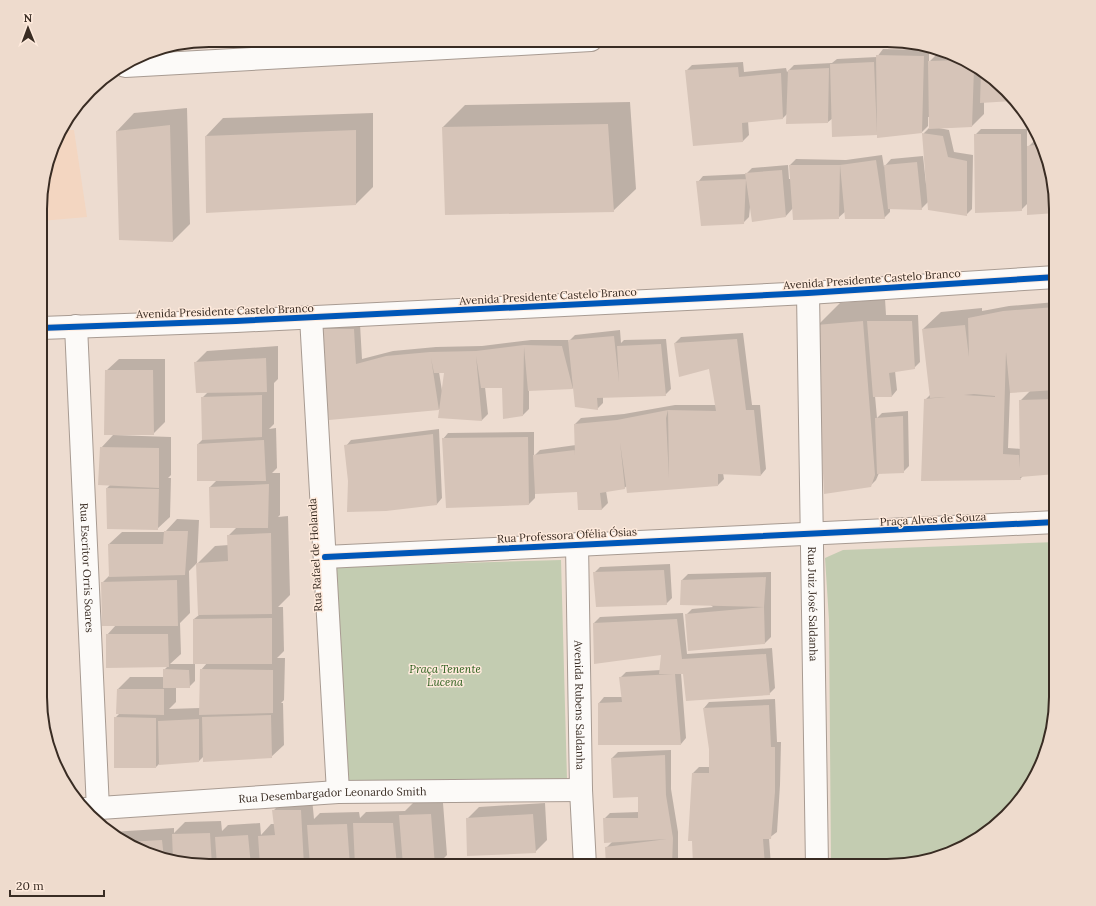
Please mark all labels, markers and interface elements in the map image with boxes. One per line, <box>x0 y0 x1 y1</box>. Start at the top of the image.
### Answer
north arrow <box>8 8 48 48</box>
text: N <box>23 11 33 25</box>
street label: Avenida Presidente Castelo Branco <box>782 266 961 292</box>
street label: Avenida Presidente Castelo Branco <box>458 284 637 308</box>
street label: Avenida Presidente Castelo Branco <box>135 301 314 321</box>
street label: Rua Rafael de Holanda <box>305 498 325 612</box>
street label: Rua Escritor Orris Soares <box>77 503 97 633</box>
street label: Praça Alves de Souza <box>879 509 987 529</box>
street label: Rua Professora Ofélia Ósias <box>497 524 637 546</box>
street label: Rua Juiz José Saldanha <box>805 546 821 662</box>
street label: Avenida Rubens Saldanha <box>572 639 588 770</box>
park label: Praça Tenente Lucena <box>409 662 481 689</box>
street label: Rua Desembargador Leonardo Smith <box>238 784 427 806</box>
scale bar <box>10 872 104 898</box>
text: 20 m <box>16 878 44 893</box>

